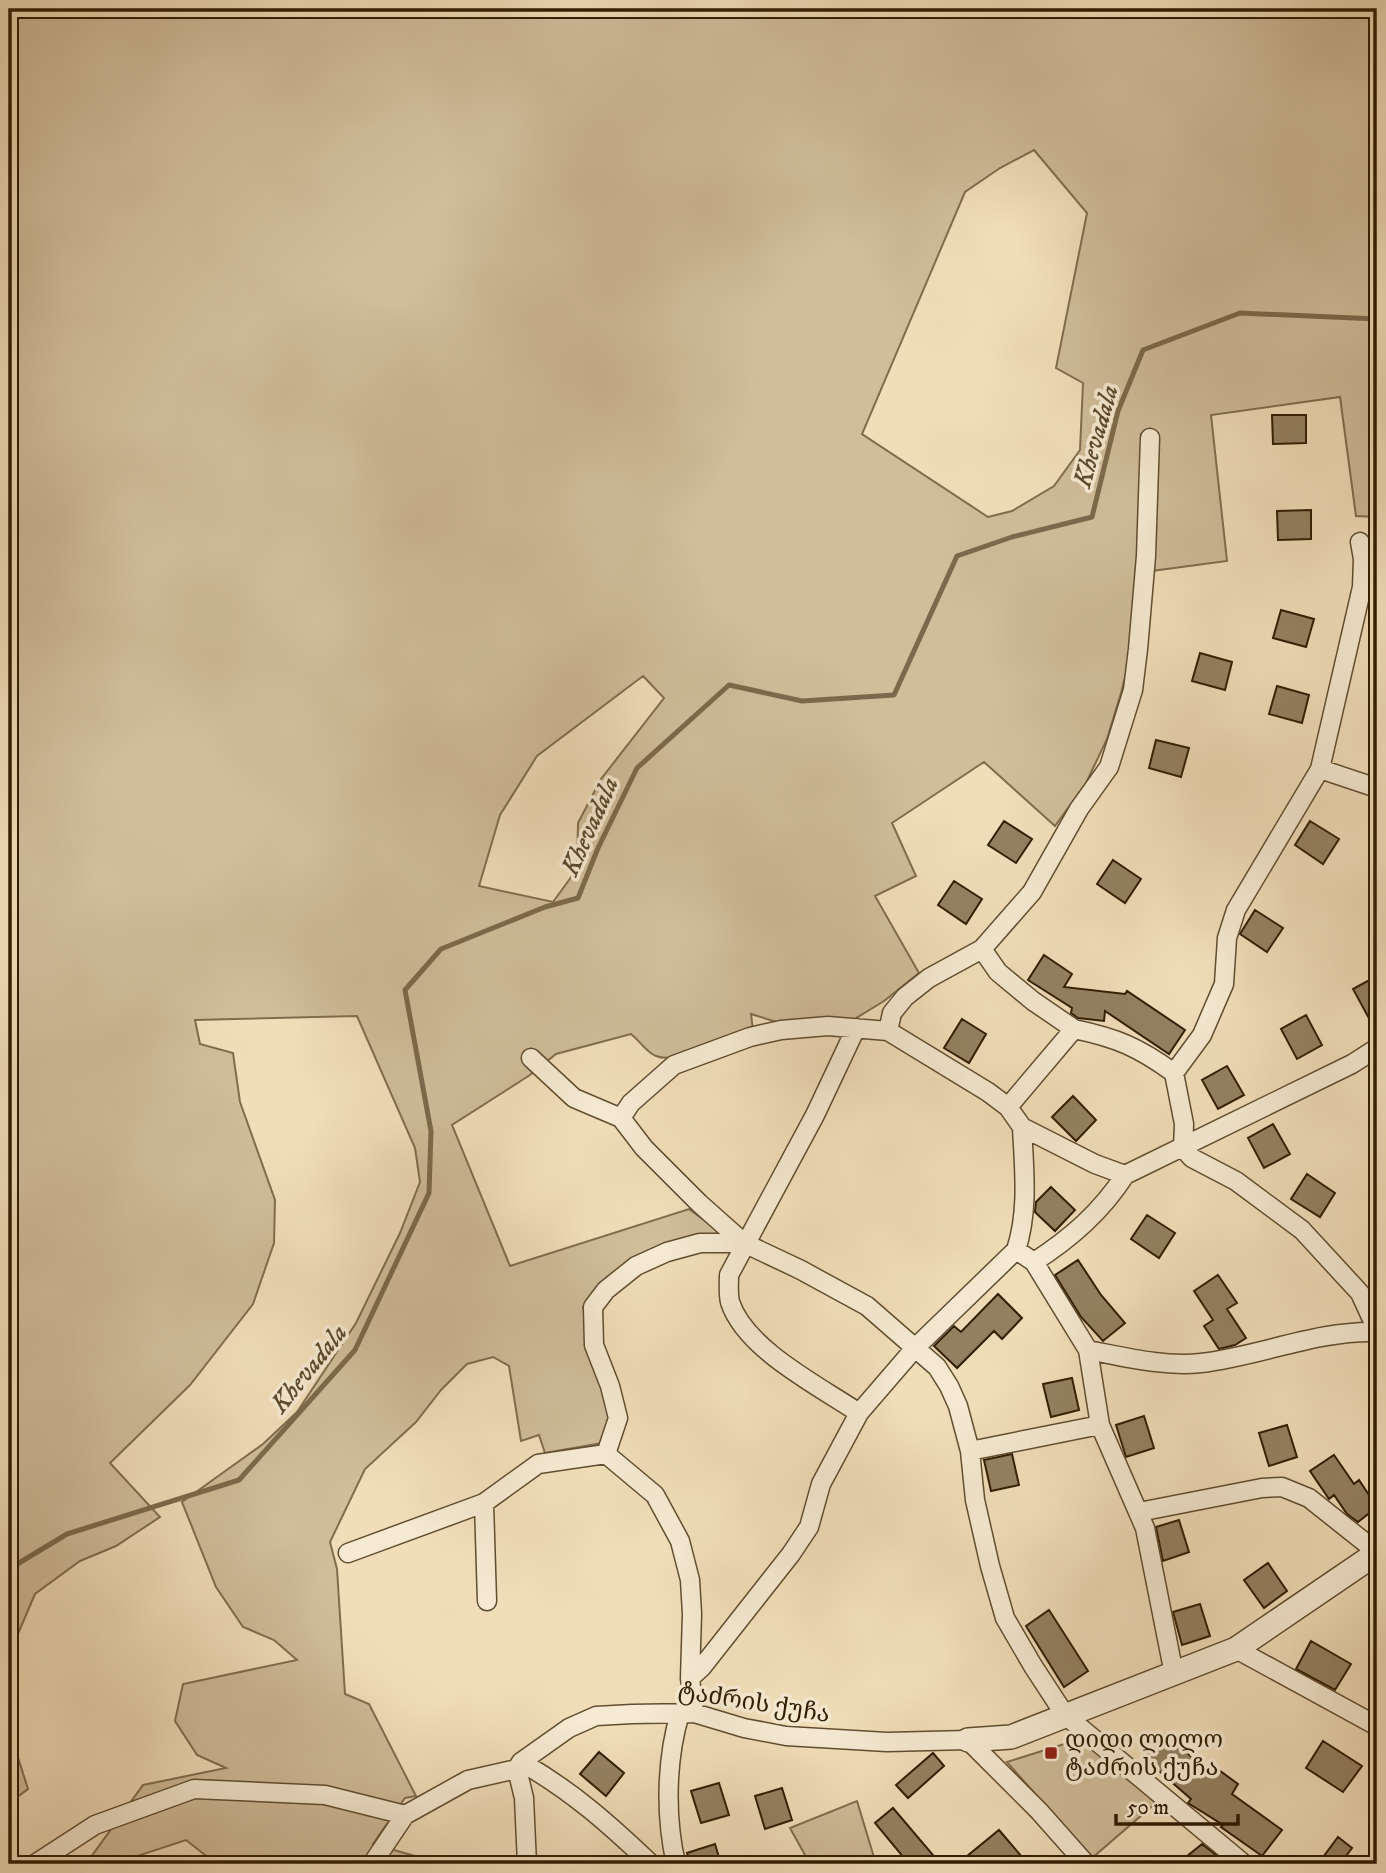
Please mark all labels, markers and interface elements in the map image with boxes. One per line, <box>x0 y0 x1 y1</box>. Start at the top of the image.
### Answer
water label: Khevadala <box>1066 381 1127 492</box>
water label: Khevadala <box>554 772 627 882</box>
water label: Khevadala <box>263 1318 355 1421</box>
street label: ტაძრის ქუჩა <box>676 1676 832 1730</box>
place label: დიდი ლილო ტაძრის ქუჩა <box>1065 1725 1223 1783</box>
marker: დიდი ლილო ტაძრის ქუჩა <box>1043 1745 1059 1761</box>
scale bar <box>1116 1782 1239 1826</box>
text: 50 m <box>1127 1795 1169 1821</box>

